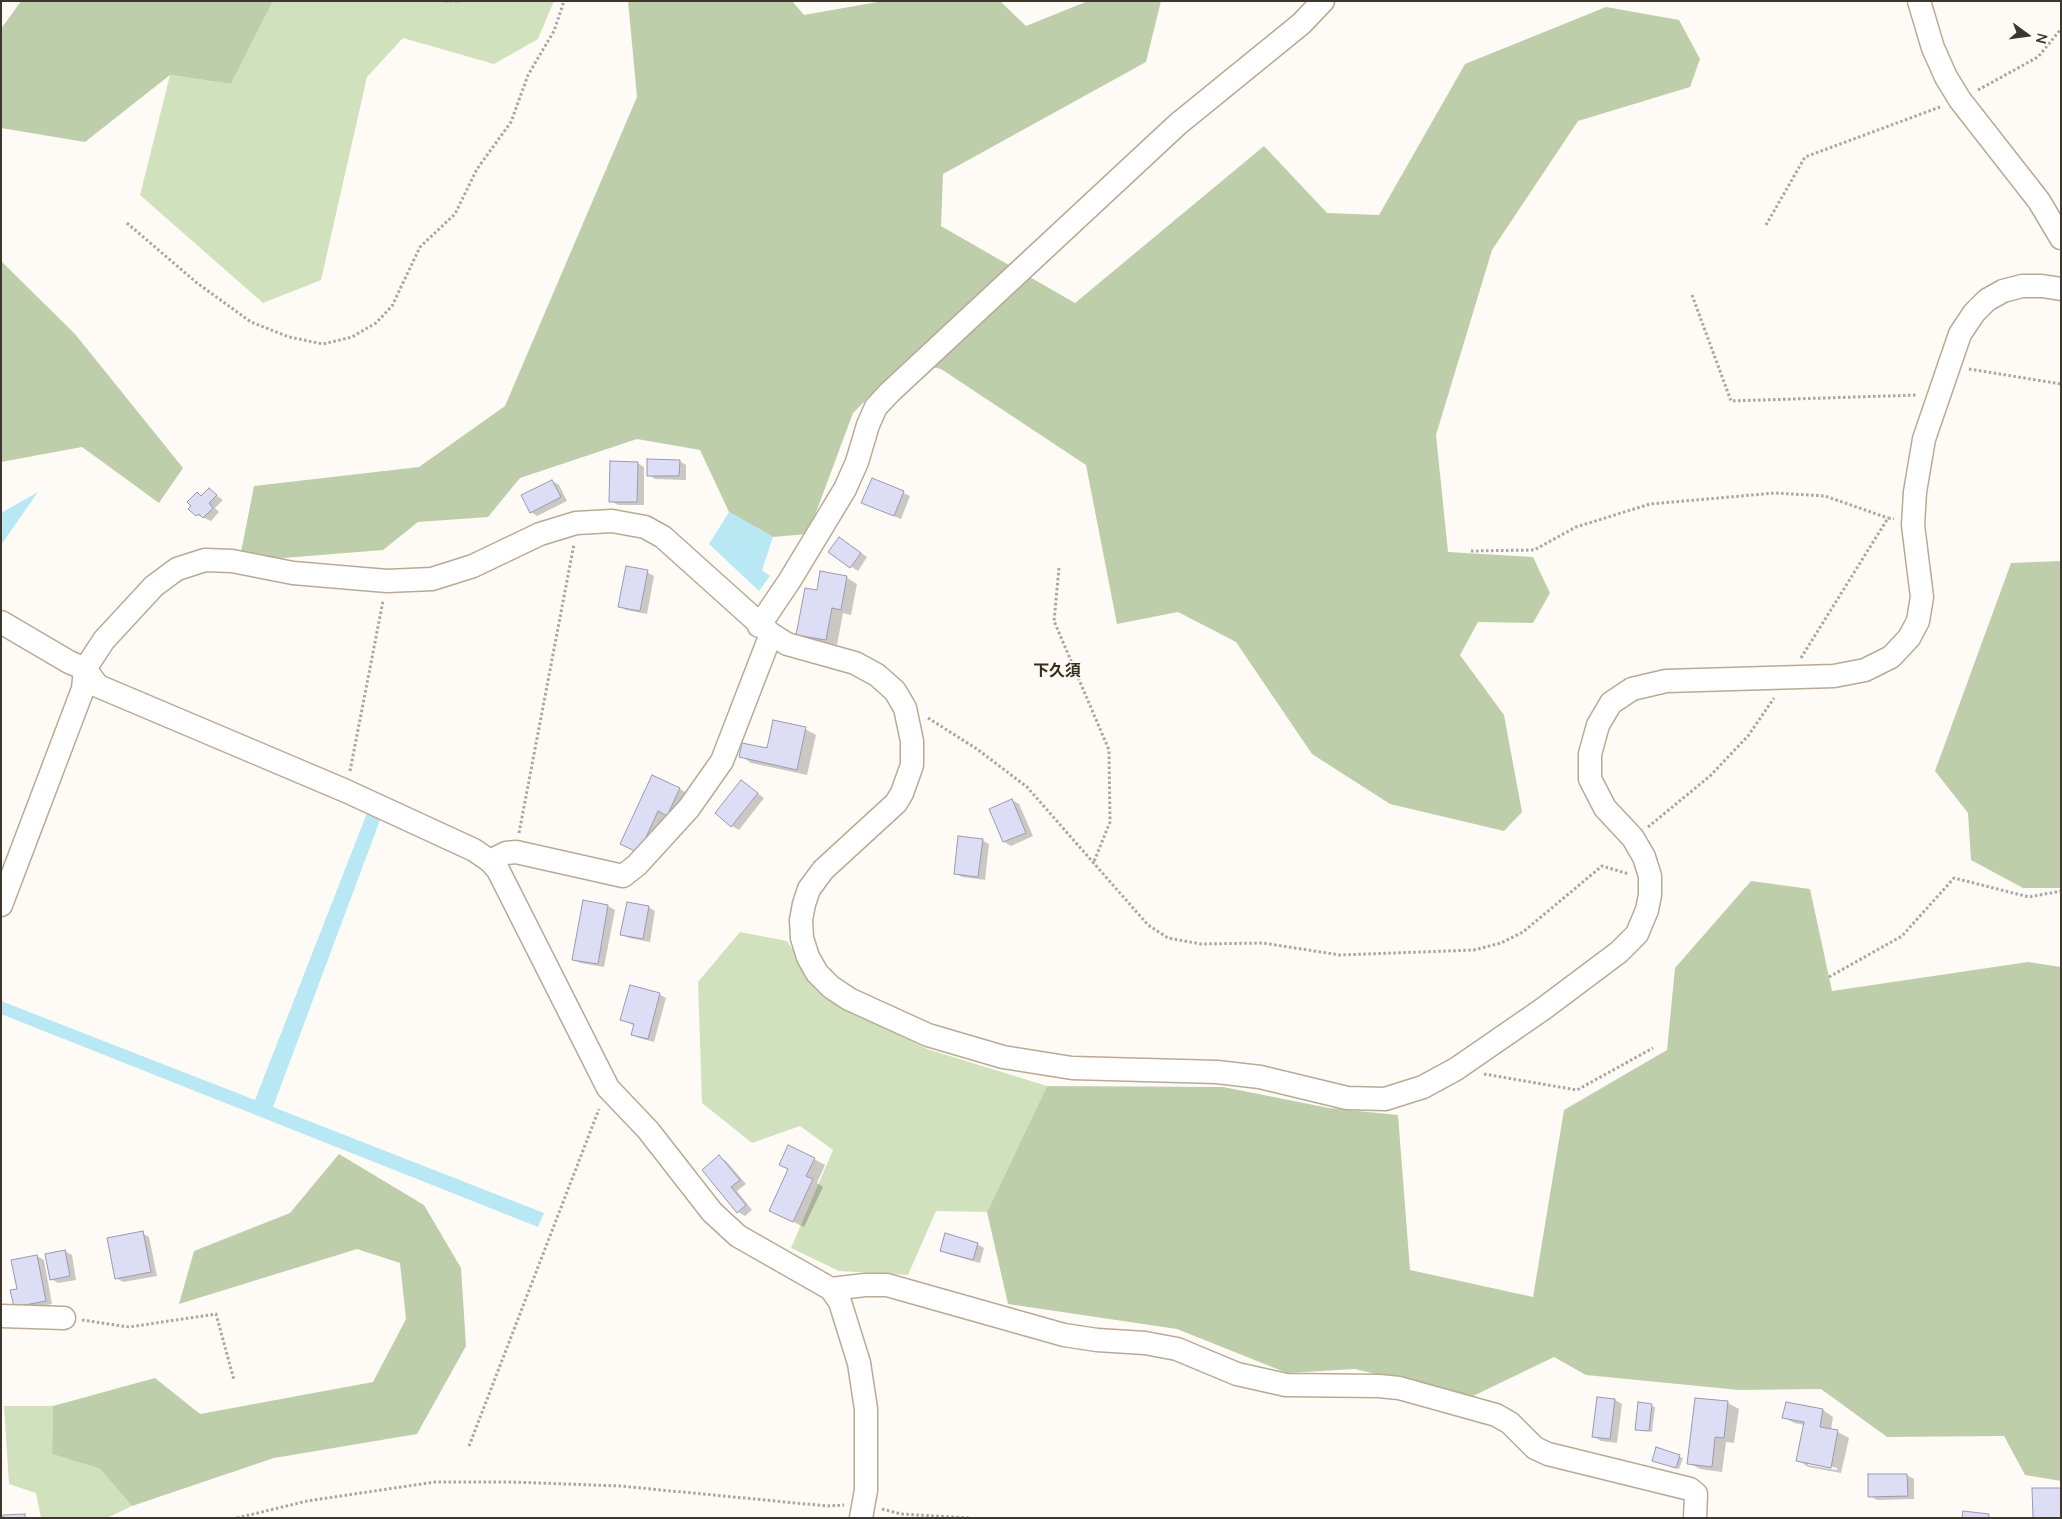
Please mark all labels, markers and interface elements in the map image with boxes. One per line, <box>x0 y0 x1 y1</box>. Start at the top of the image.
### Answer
north arrow <box>2002 10 2052 60</box>
text: N <box>2032 32 2052 46</box>
district label: 下久須 <box>1033 662 1081 682</box>

